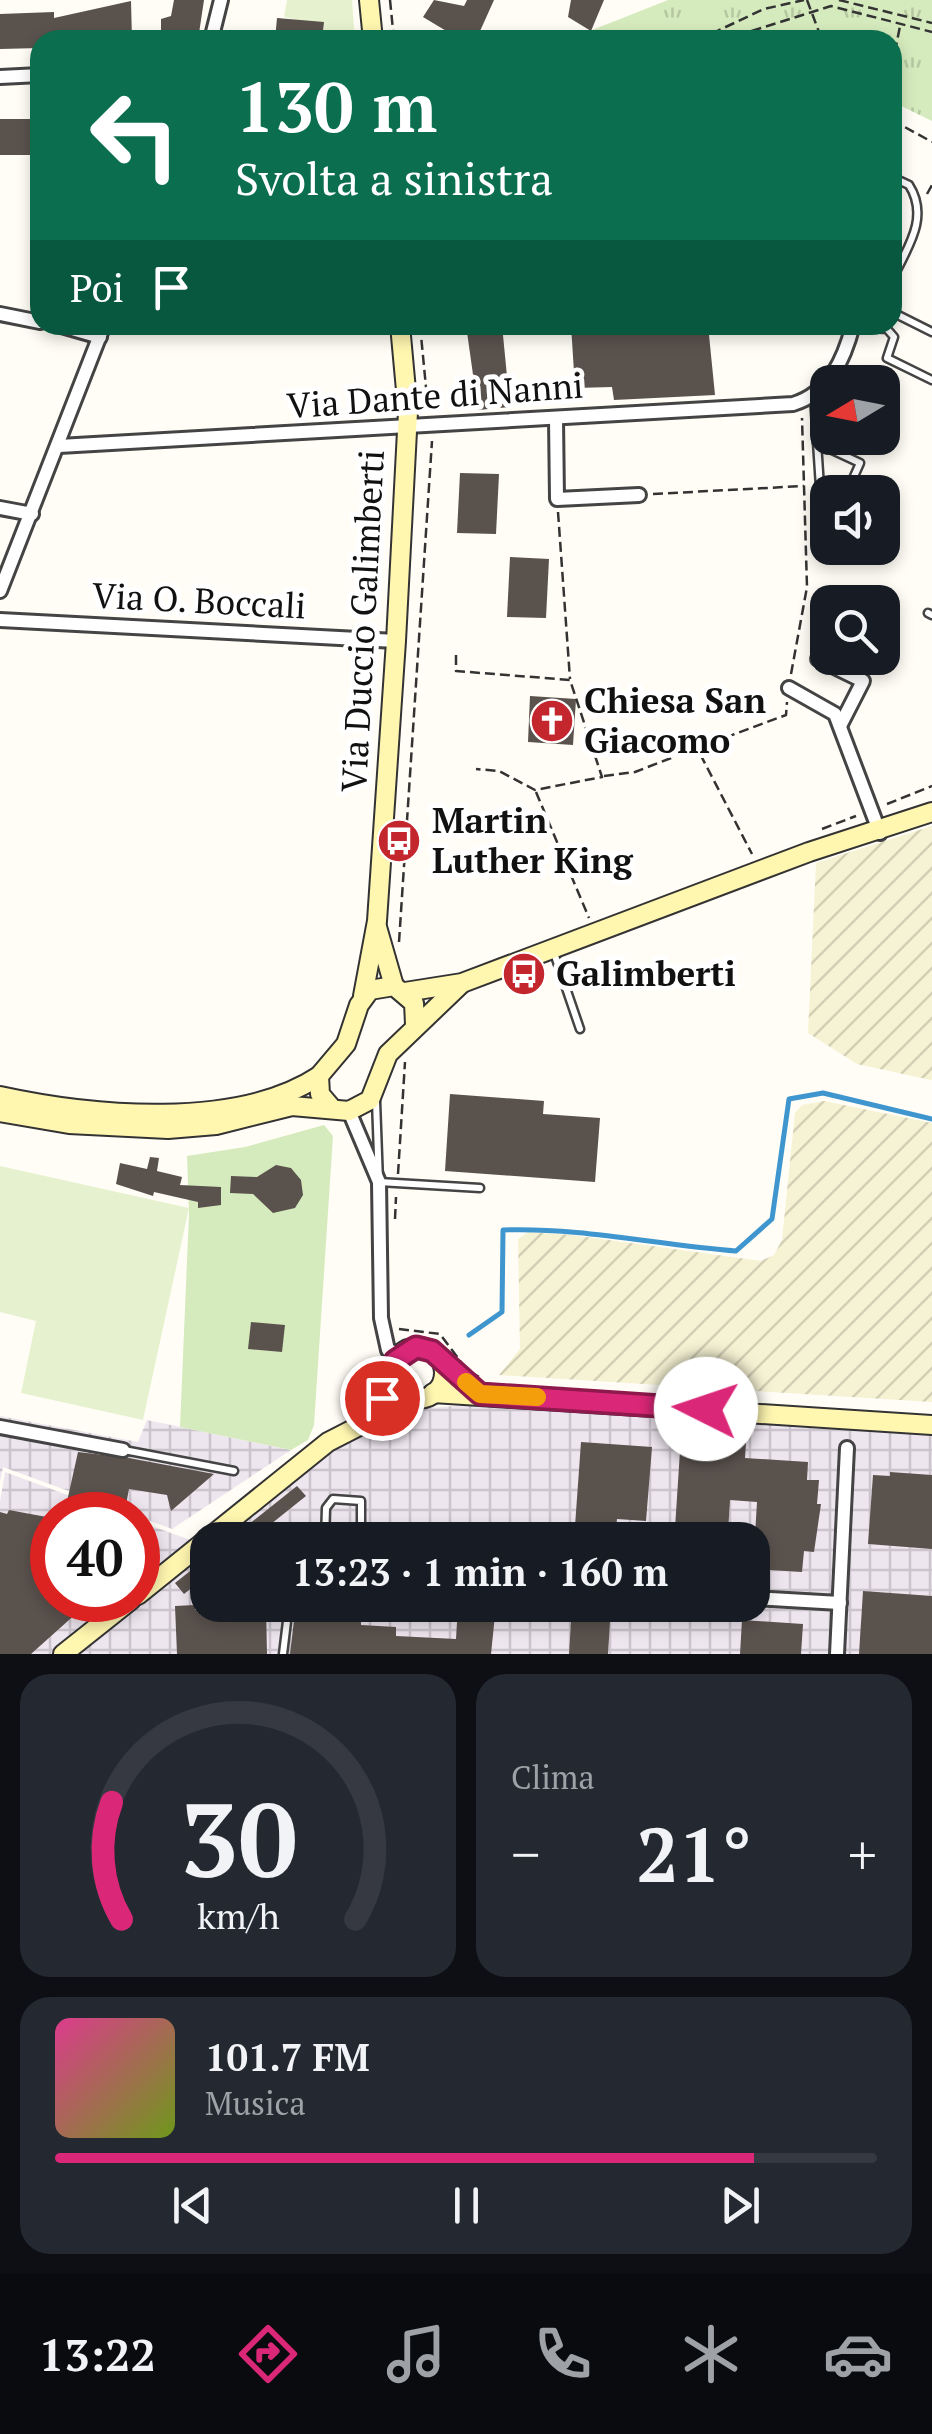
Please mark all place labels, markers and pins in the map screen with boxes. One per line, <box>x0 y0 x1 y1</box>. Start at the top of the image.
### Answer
place label: Chiesa San Giacomo <box>584 677 766 763</box>
church icon: Chiesa San Giacomo <box>529 698 575 744</box>
place label: Martin Luther King <box>432 797 634 883</box>
bus stop icon: Martin Luther King <box>376 818 422 864</box>
place label: Galimberti <box>556 950 736 996</box>
bus stop icon: Galimberti <box>501 951 547 997</box>
pin <box>340 1356 425 1441</box>

